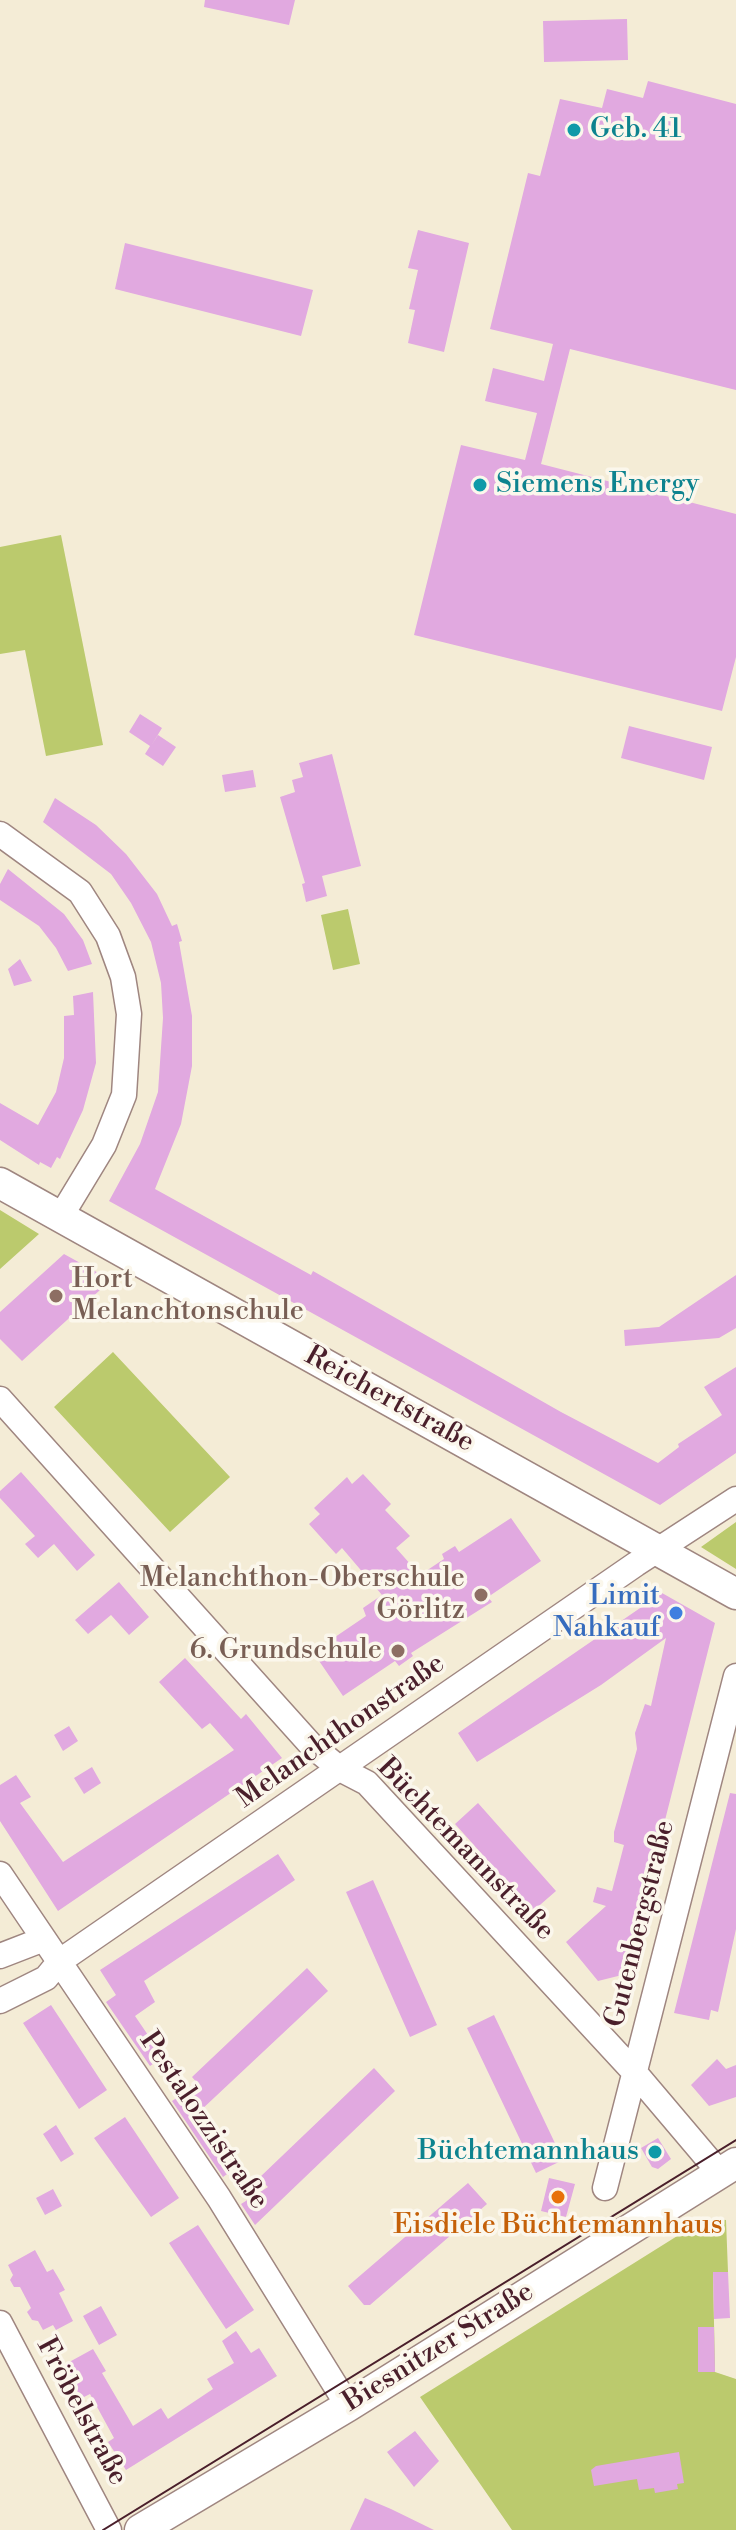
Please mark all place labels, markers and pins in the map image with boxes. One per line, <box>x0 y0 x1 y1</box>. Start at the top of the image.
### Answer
place label: Geb. 41 <box>590 113 682 147</box>
marker: Geb. 41 <box>565 121 583 139</box>
place label: Siemens Energy <box>496 468 699 502</box>
marker: Siemens Energy <box>471 476 489 494</box>
place label: Hort Melanchtonschule <box>72 1263 304 1329</box>
marker: Hort Melanchtonschule <box>47 1287 65 1305</box>
place label: Melanchthon-Oberschule Görlitz <box>140 1562 465 1628</box>
place label: Limit Nahkauf <box>553 1580 660 1646</box>
marker: Melanchthon-Oberschule Görlitz <box>472 1586 490 1604</box>
marker: Limit Nahkauf <box>667 1604 685 1622</box>
place label: 6. Grundschule <box>190 1634 382 1668</box>
marker: 6. Grundschule <box>389 1642 407 1660</box>
place label: Büchtemannhaus <box>418 2135 639 2169</box>
marker: Büchtemannhaus <box>646 2143 664 2161</box>
marker: Eisdiele Büchtemannhaus <box>549 2188 567 2206</box>
place label: Eisdiele Büchtemannhaus <box>393 2209 723 2243</box>

